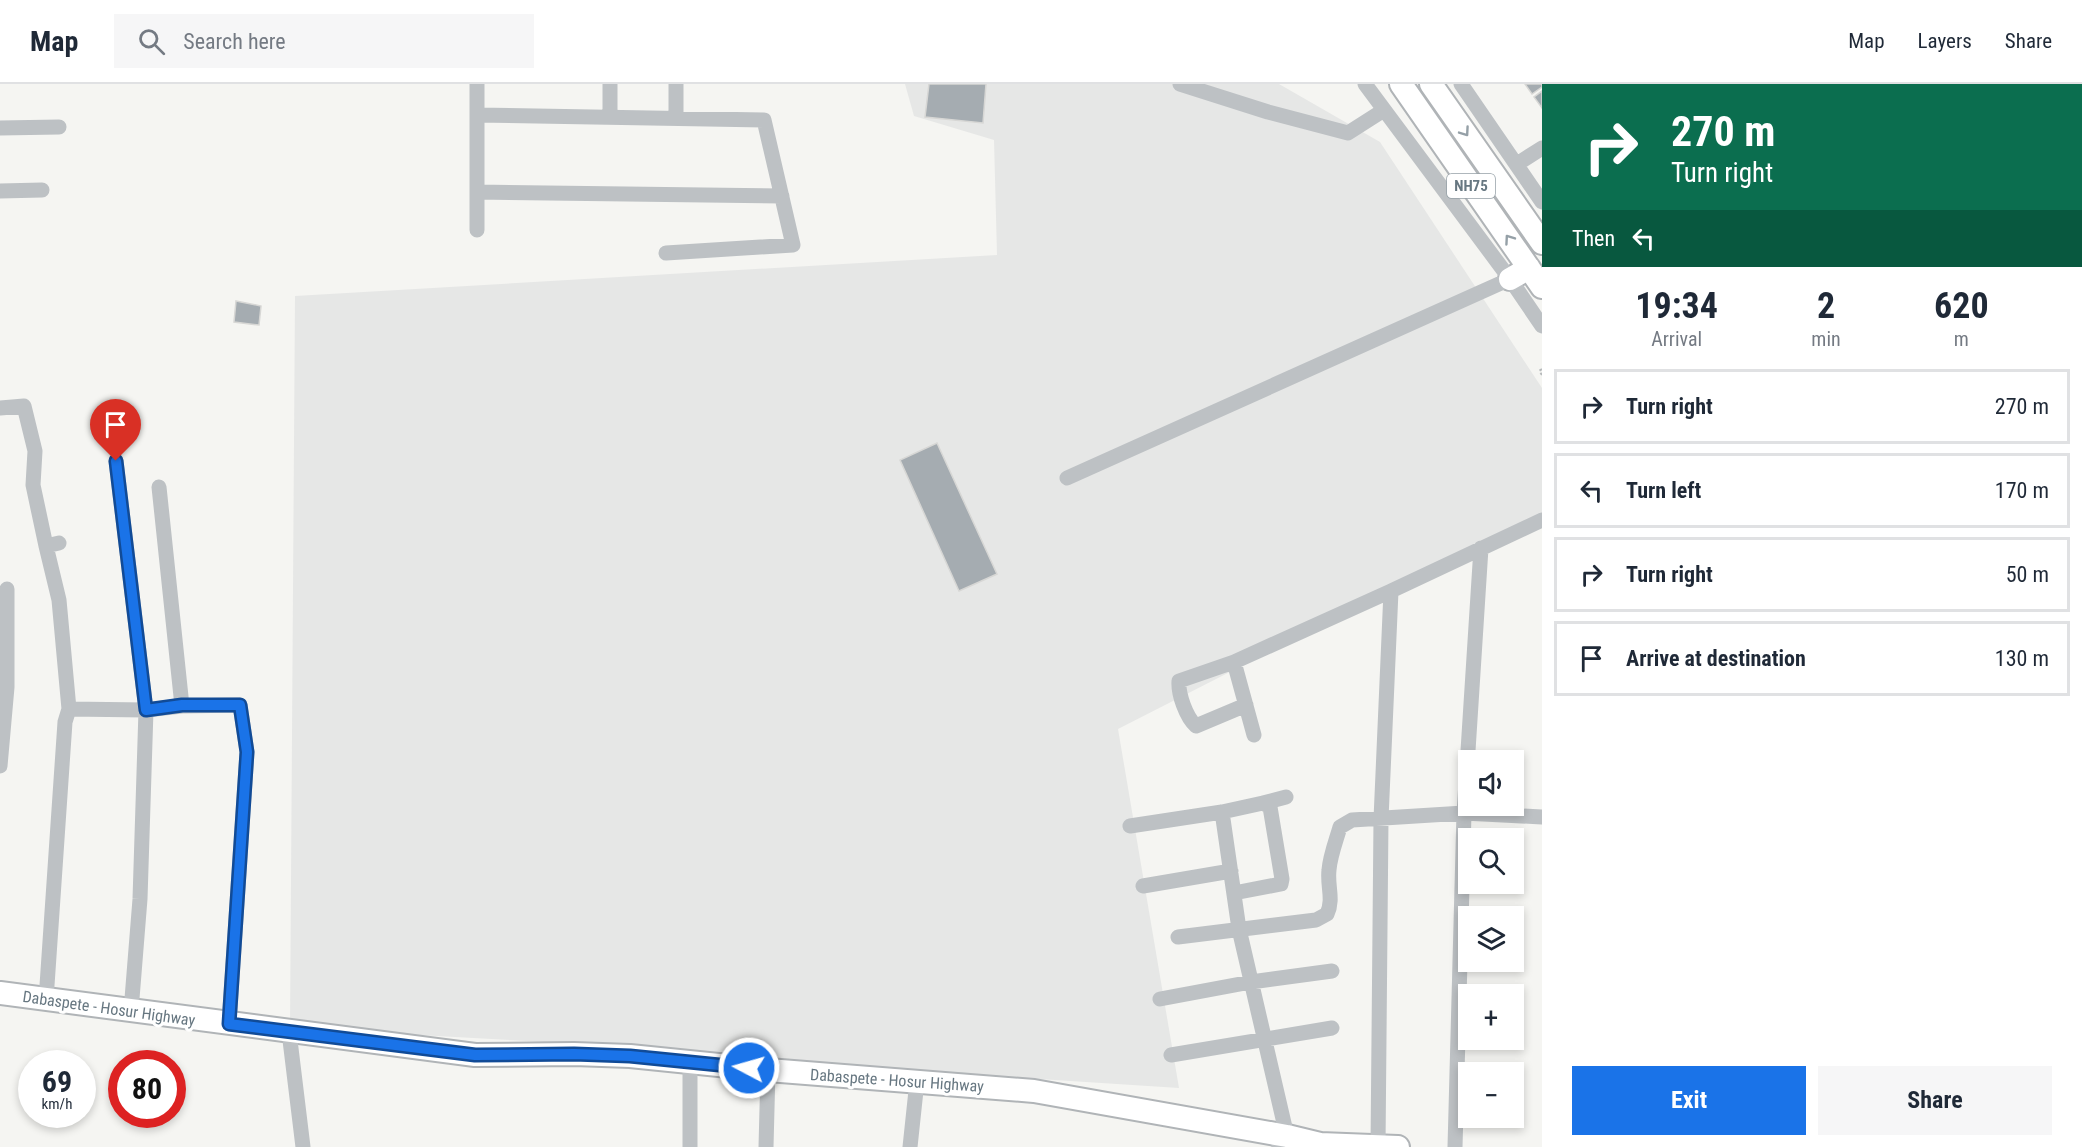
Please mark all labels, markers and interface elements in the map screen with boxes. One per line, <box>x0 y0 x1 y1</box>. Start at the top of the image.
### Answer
search box <box>114 14 534 68</box>
text: Map <box>30 25 78 58</box>
icon: search <box>135 25 168 58</box>
text: Search here <box>183 29 286 54</box>
text: Map <box>1848 29 1885 53</box>
text: Layers <box>1918 29 1972 53</box>
text: Share <box>2005 29 2052 53</box>
text: 270 m <box>1671 107 1776 156</box>
icon: right <box>1572 108 1650 186</box>
one-way arrow <box>1458 125 1469 136</box>
text: Turn right <box>1671 157 1773 189</box>
road number: NH75 <box>1447 174 1495 198</box>
icon: left <box>1627 222 1660 255</box>
text: Then <box>1572 226 1615 251</box>
one-way arrow <box>1505 235 1516 246</box>
text: 19:34 <box>1635 285 1718 327</box>
text: 2 <box>1817 285 1835 327</box>
text: 620 <box>1934 285 1989 327</box>
text: Arrival <box>1651 327 1702 351</box>
text: min <box>1811 327 1841 351</box>
text: m <box>1954 327 1969 351</box>
icon: right <box>1575 390 1608 423</box>
text: Turn right <box>1626 394 1713 419</box>
text: 270 m <box>1995 394 2049 419</box>
pin <box>90 399 141 461</box>
icon: arrive <box>99 408 132 441</box>
icon: left <box>1575 474 1608 507</box>
text: Turn left <box>1626 478 1701 503</box>
text: 170 m <box>1995 478 2049 503</box>
icon: right <box>1575 558 1608 591</box>
text: Turn right <box>1626 562 1713 587</box>
text: 50 m <box>2006 562 2049 587</box>
icon: arrive <box>1575 642 1608 675</box>
text: Arrive at destination <box>1626 646 1806 671</box>
text: 130 m <box>1995 646 2049 671</box>
map controls <box>1458 750 1524 1128</box>
button: sound <box>1458 750 1524 816</box>
button: search <box>1458 828 1524 894</box>
button: layers <box>1458 906 1524 972</box>
button: + <box>1458 984 1524 1050</box>
street label: Dabaspete - Hosur Highway <box>21 987 197 1030</box>
position arrow <box>717 1036 781 1100</box>
speed limit sign: 80 <box>108 1050 186 1128</box>
button: − <box>1458 1062 1524 1128</box>
text: 69 <box>42 1064 72 1099</box>
street label: Dabaspete - Hosur Highway <box>810 1065 985 1096</box>
button: Exit <box>1572 1066 1806 1135</box>
button: Share <box>1818 1066 2052 1135</box>
text: km/h <box>42 1095 72 1113</box>

